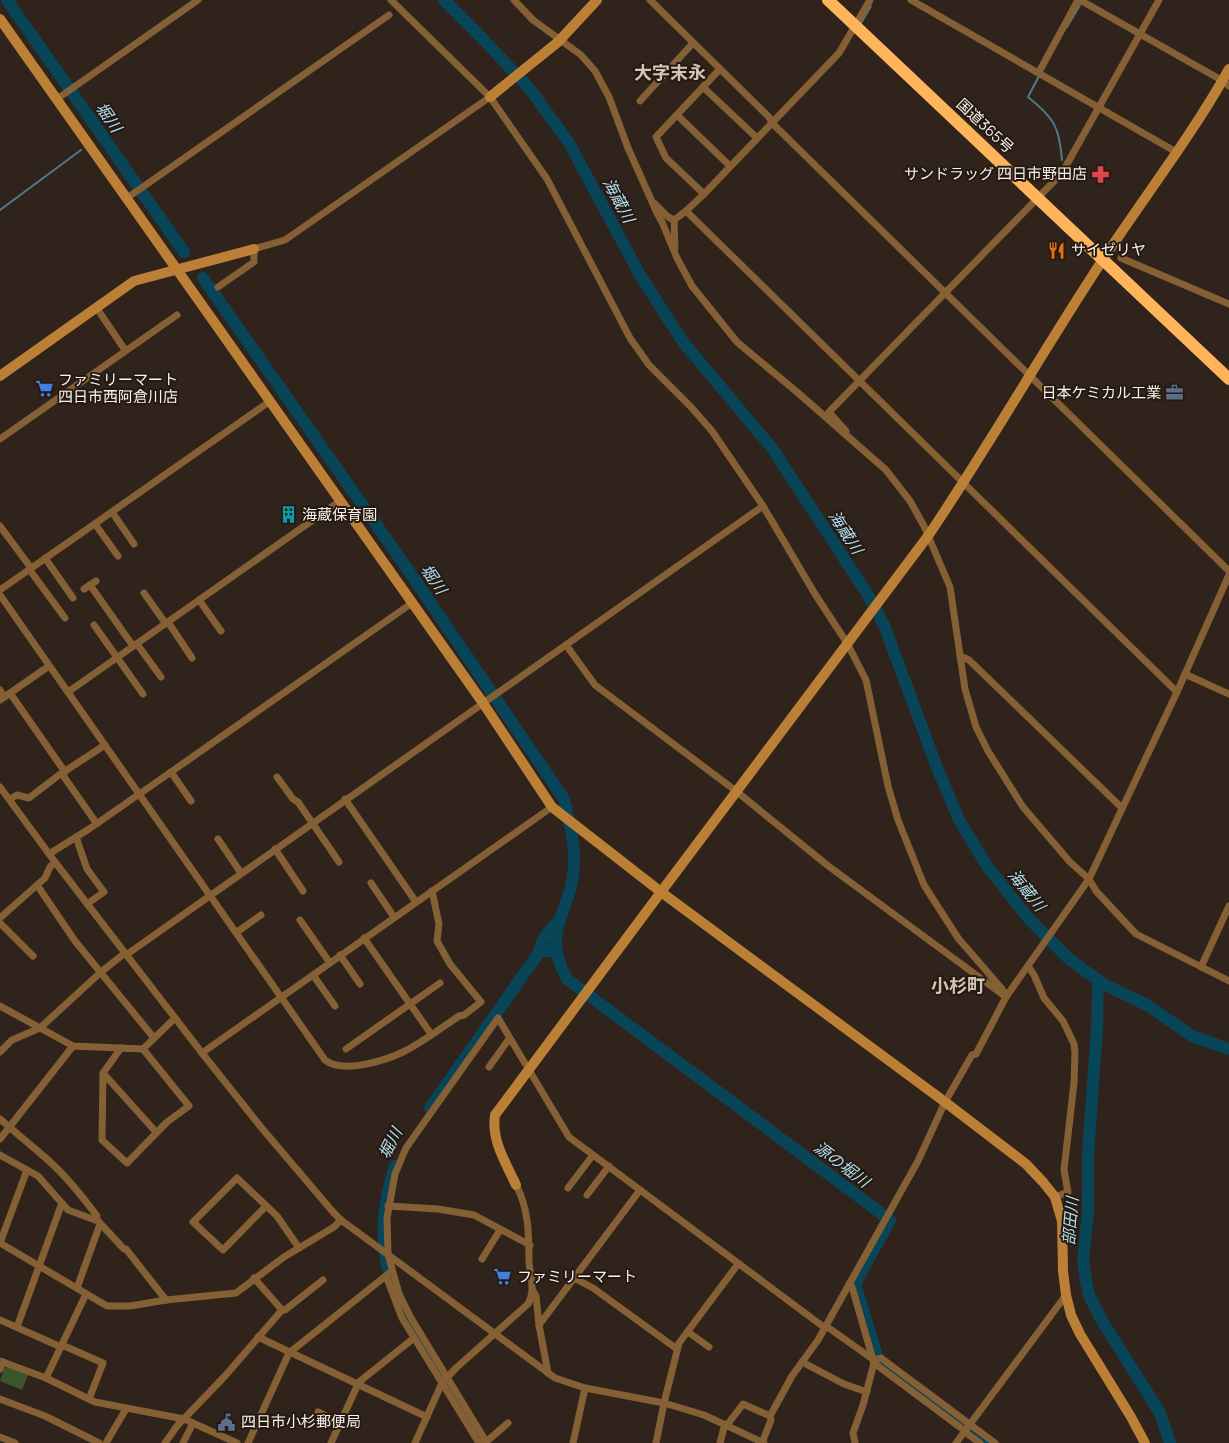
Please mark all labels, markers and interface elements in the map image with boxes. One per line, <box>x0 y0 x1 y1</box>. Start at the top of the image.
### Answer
district label: 大字末永 <box>634 60 706 84</box>
street label: 国道365号 <box>952 94 1019 158</box>
water label: 堀川 <box>91 98 128 138</box>
place label: サンドラッグ 四日市野田店 <box>904 163 1087 184</box>
pharmacy icon: サンドラッグ 四日市野田店 <box>1091 164 1111 184</box>
water label: 海蔵川 <box>598 174 641 228</box>
place label: サイゼリヤ <box>1071 239 1146 260</box>
restaurant icon: サイゼリヤ <box>1047 240 1067 260</box>
place label: ファミリーマート 四日市西阿倉川店 <box>58 369 178 407</box>
supermarket icon: ファミリーマート 四日市西阿倉川店 <box>34 379 54 399</box>
place label: 日本ケミカル工業 <box>1041 382 1161 403</box>
office icon: 日本ケミカル工業 <box>1165 383 1185 403</box>
place label: 海蔵保育園 <box>302 504 377 525</box>
building icon: 海蔵保育園 <box>278 505 298 525</box>
water label: 海蔵川 <box>824 506 869 560</box>
water label: 堀川 <box>416 560 453 600</box>
water label: 海蔵川 <box>1003 864 1052 917</box>
district label: 小杉町 <box>931 973 985 997</box>
water label: 堀川 <box>373 1122 408 1162</box>
water label: 源の堀川 <box>810 1136 876 1193</box>
water label: 部田川 <box>1057 1194 1083 1246</box>
place label: ファミリーマート <box>517 1266 637 1287</box>
supermarket icon: ファミリーマート <box>493 1267 513 1287</box>
place label: 四日市小杉郵便局 <box>241 1411 361 1432</box>
public building icon: 四日市小杉郵便局 <box>217 1412 237 1432</box>

